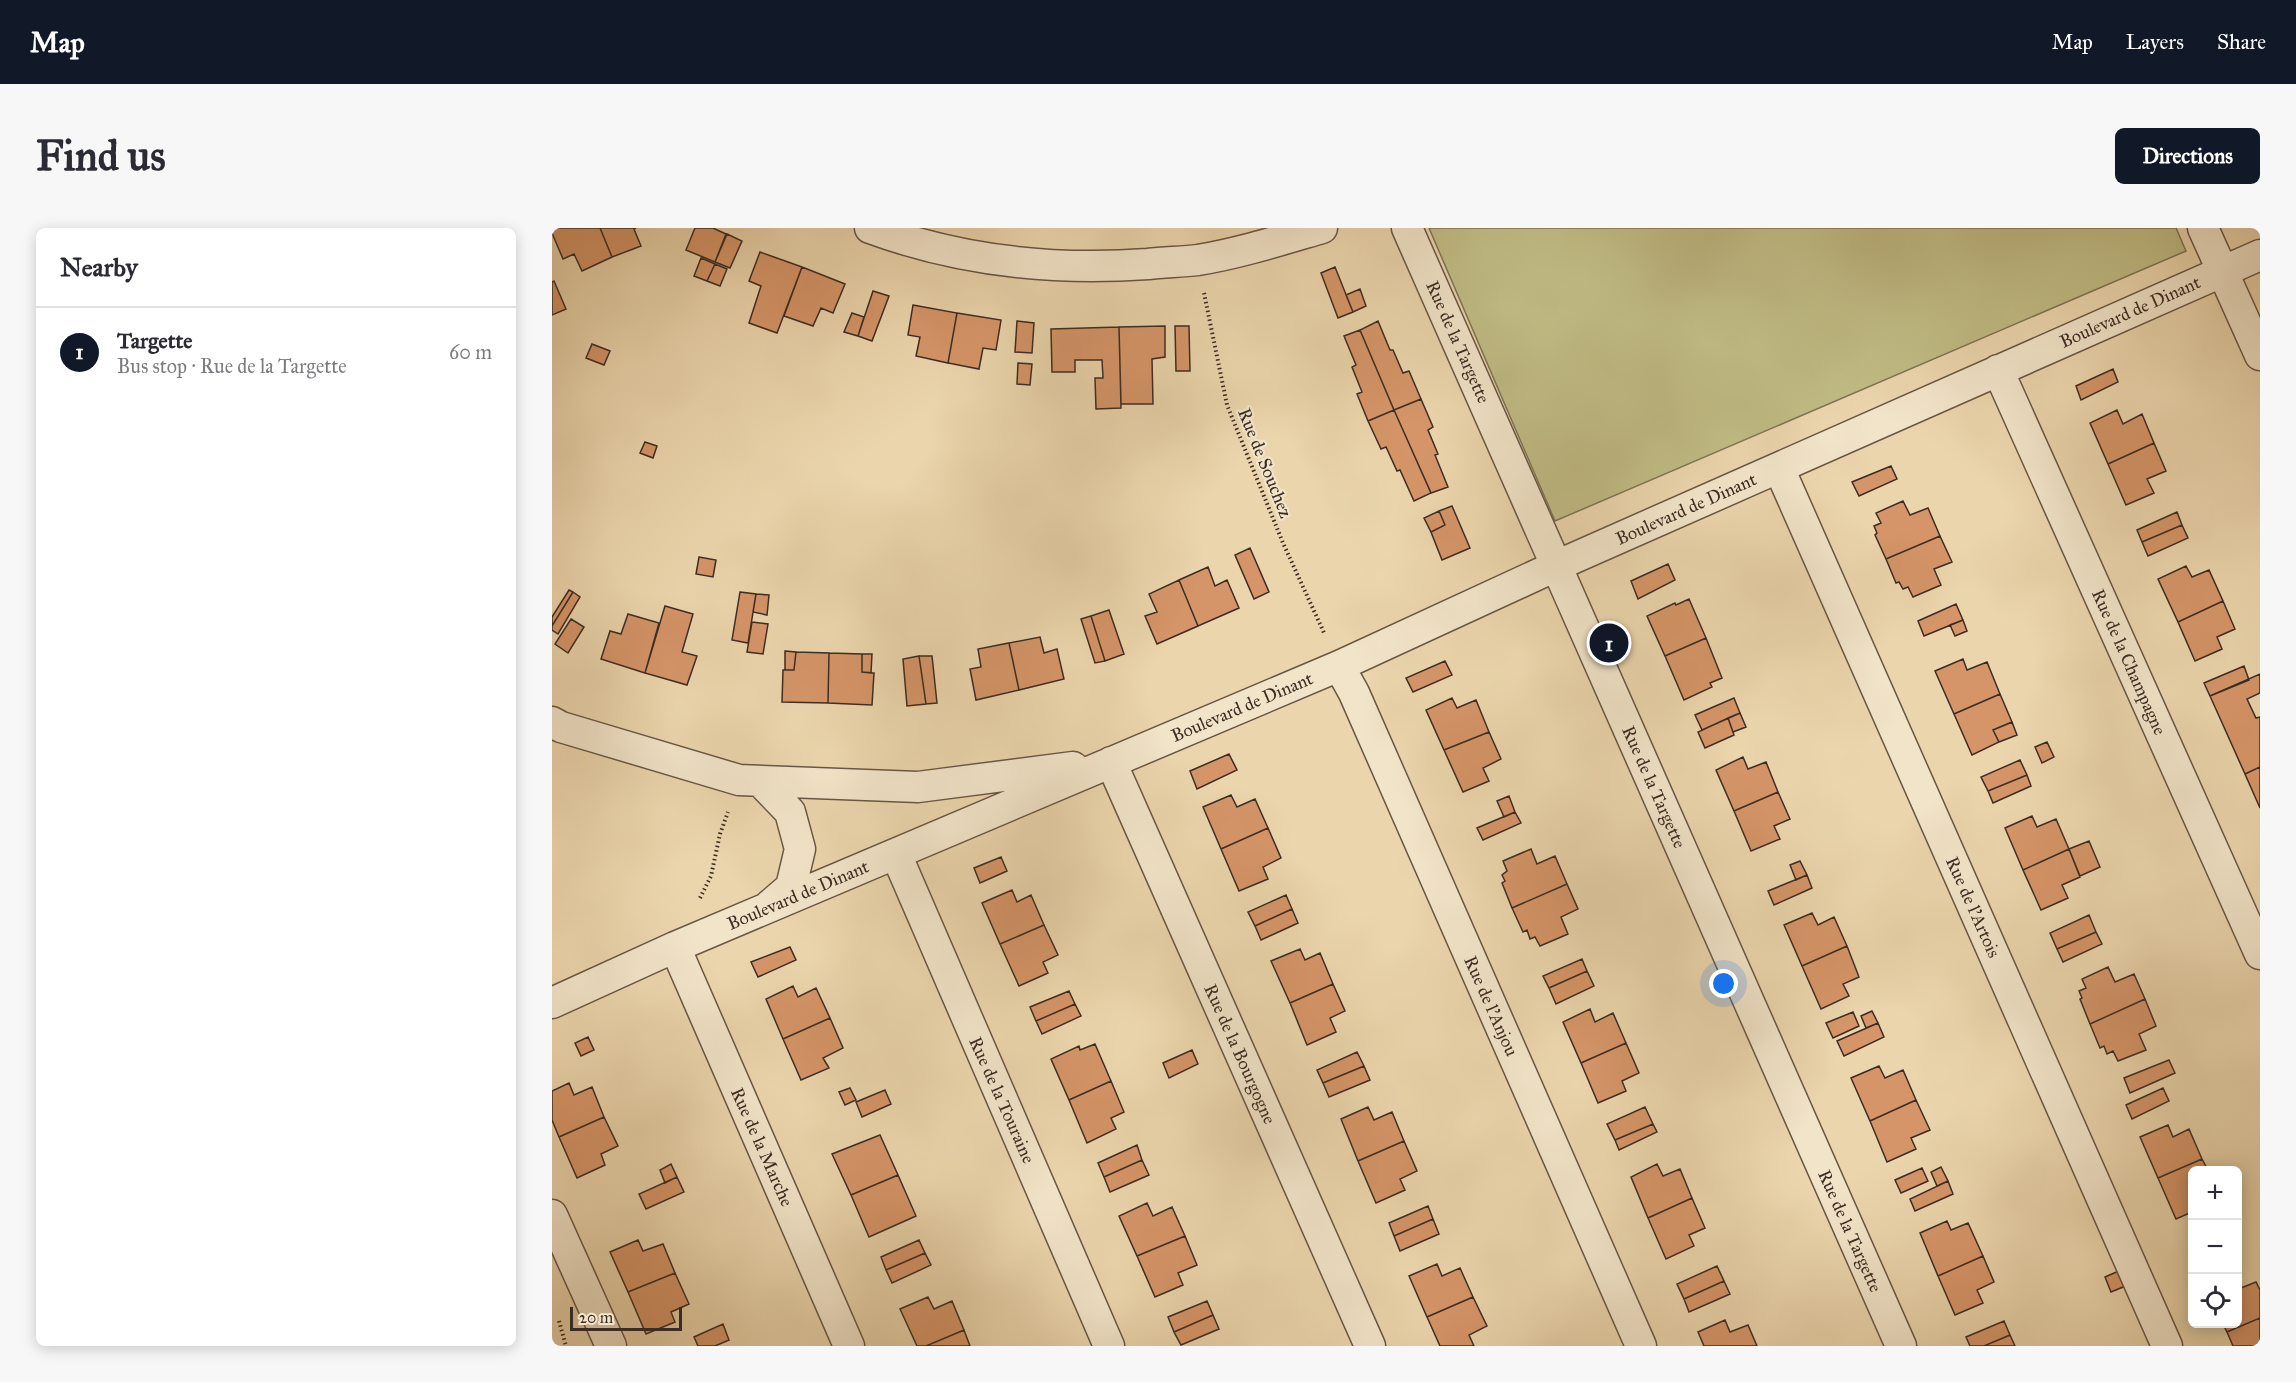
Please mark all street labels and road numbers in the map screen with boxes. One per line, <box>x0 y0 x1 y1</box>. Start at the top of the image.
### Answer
street label: Boulevard de Dinant <box>2056 271 2204 353</box>
street label: Rue de la Targette <box>1420 277 1495 407</box>
street label: Rue de Souchez <box>1233 405 1297 521</box>
street label: Boulevard de Dinant <box>1612 468 1760 550</box>
street label: Rue de la Champagne <box>2086 586 2171 739</box>
street label: Boulevard de Dinant <box>1168 667 1317 747</box>
street label: Rue de la Targette <box>1616 722 1691 852</box>
street label: Rue de l'Artois <box>1941 853 2005 961</box>
street label: Boulevard de Dinant <box>724 855 873 935</box>
street label: Rue de l'Anjou <box>1459 952 1523 1060</box>
street label: Rue de la Bourgogne <box>1198 981 1281 1128</box>
street label: Rue de la Touraine <box>964 1033 1040 1167</box>
street label: Rue de la Marche <box>726 1084 798 1210</box>
street label: Rue de la Targette <box>1812 1166 1887 1296</box>

